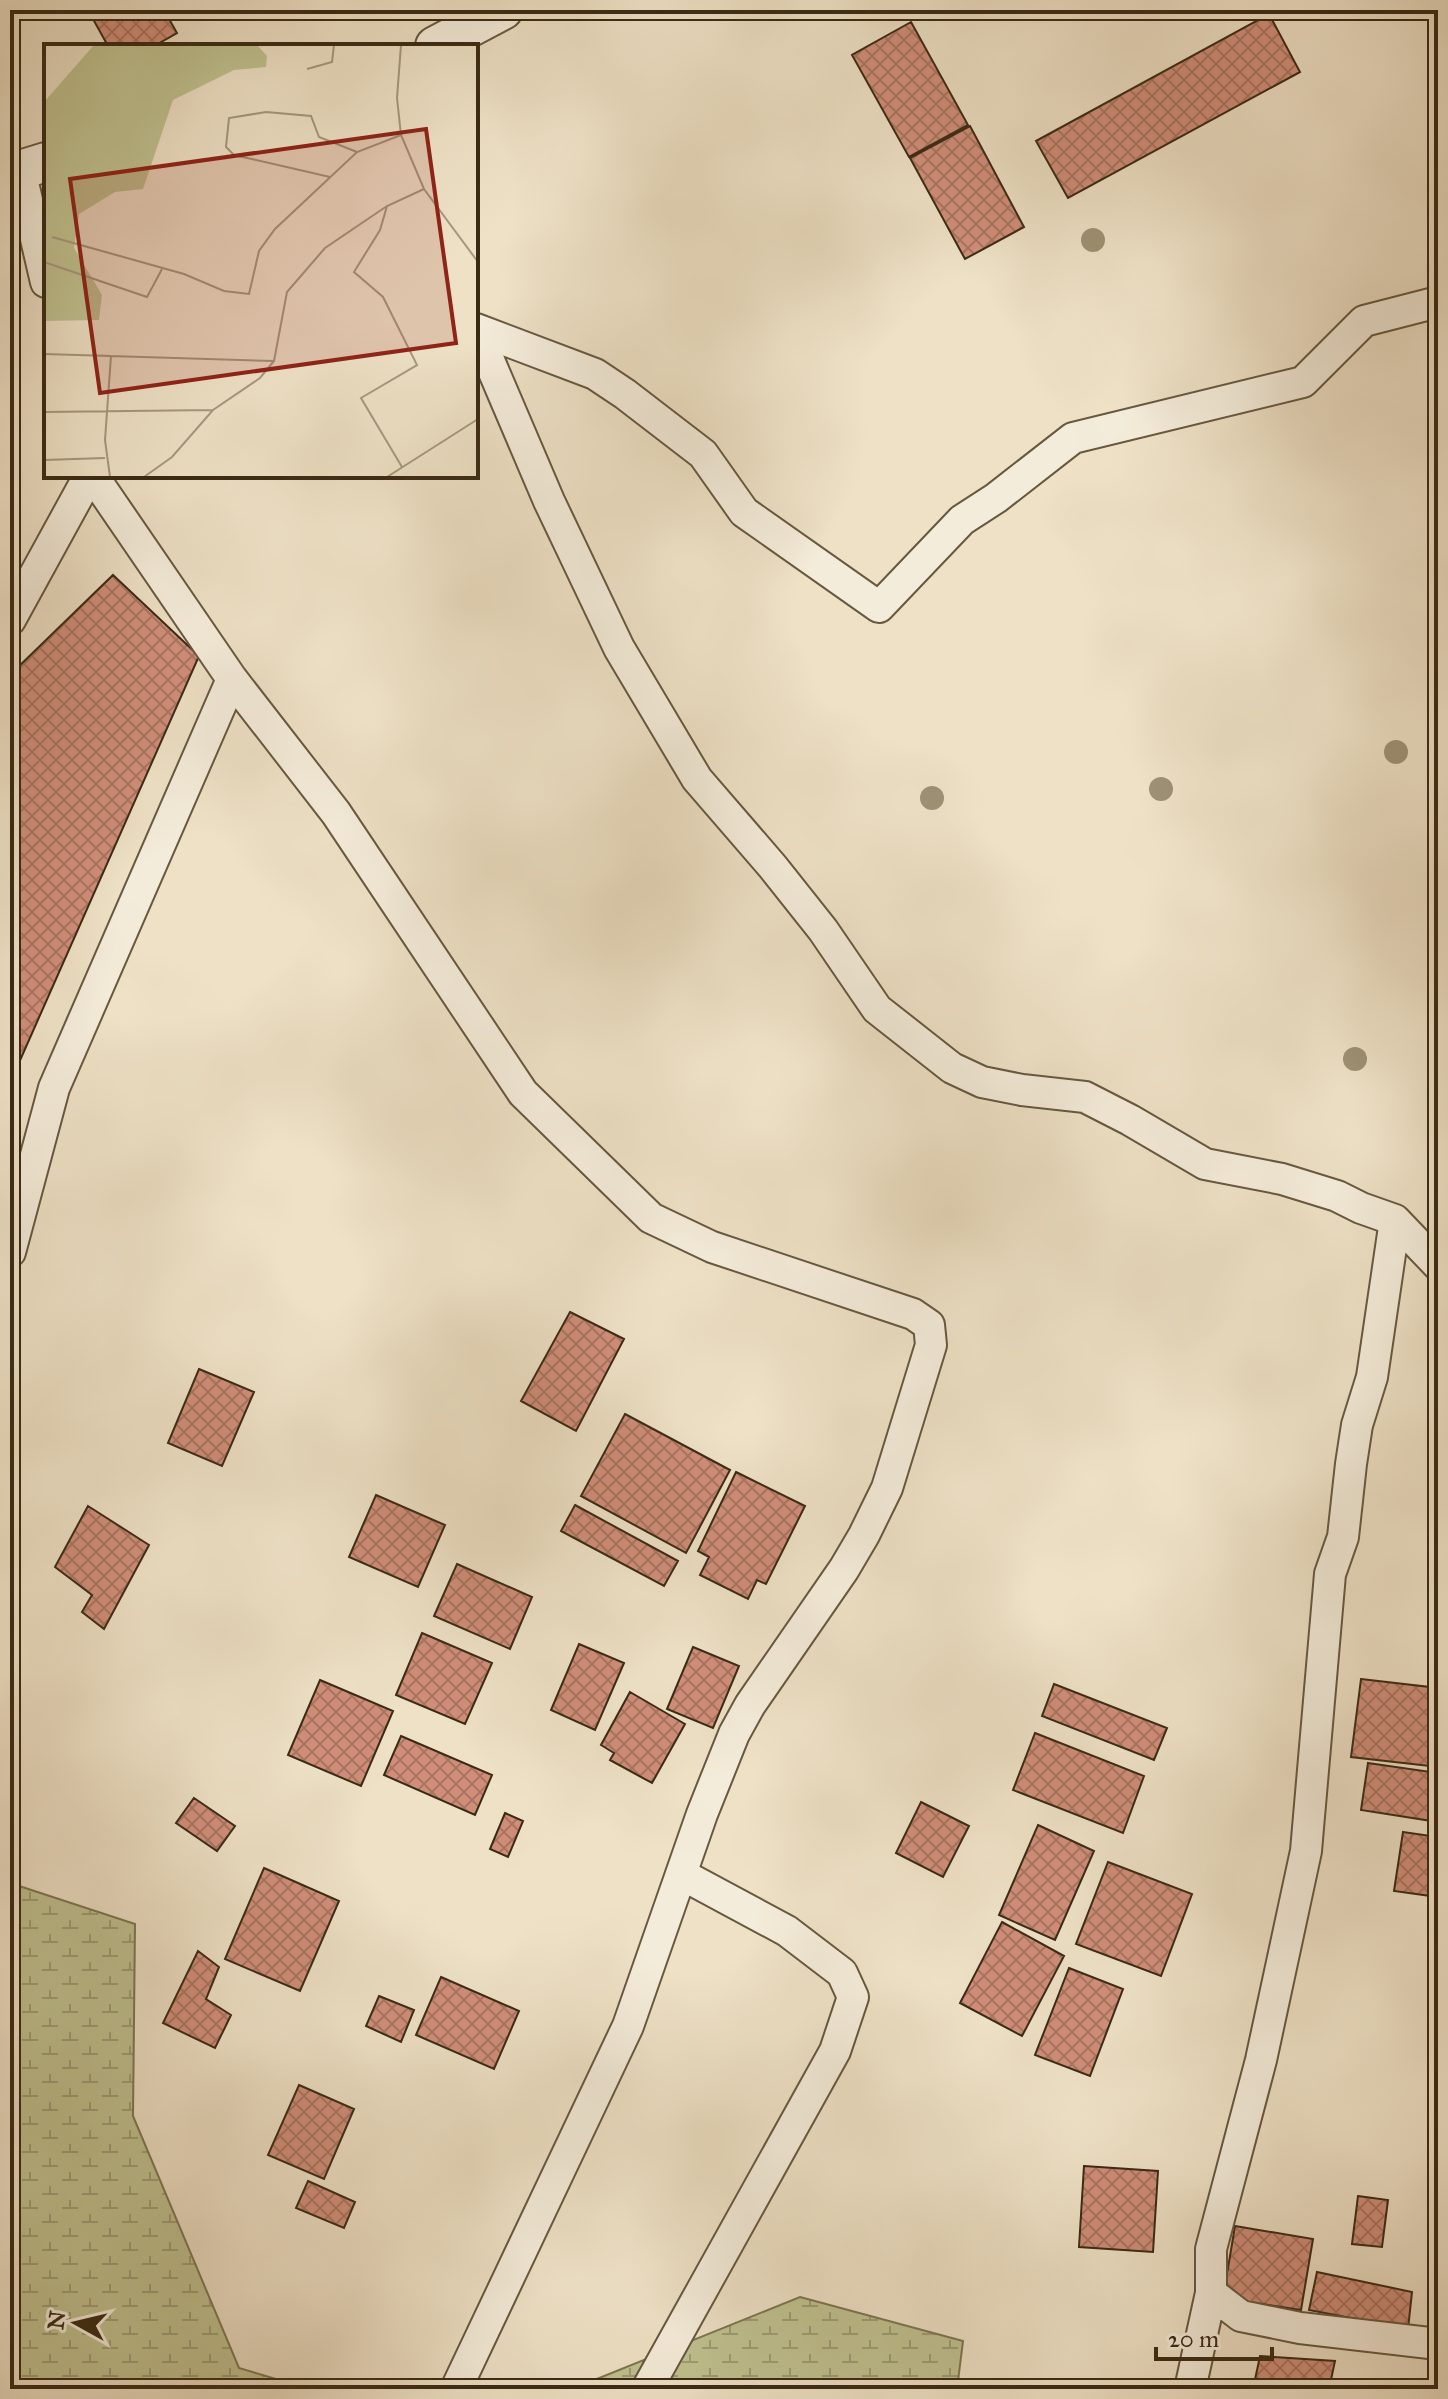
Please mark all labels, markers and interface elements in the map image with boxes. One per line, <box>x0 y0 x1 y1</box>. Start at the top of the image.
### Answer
inset map <box>44 44 478 478</box>
north arrow <box>36 2283 116 2363</box>
text: N <box>42 2309 71 2331</box>
scale bar <box>1156 2311 1272 2361</box>
text: 20 m <box>1168 2324 1219 2354</box>

